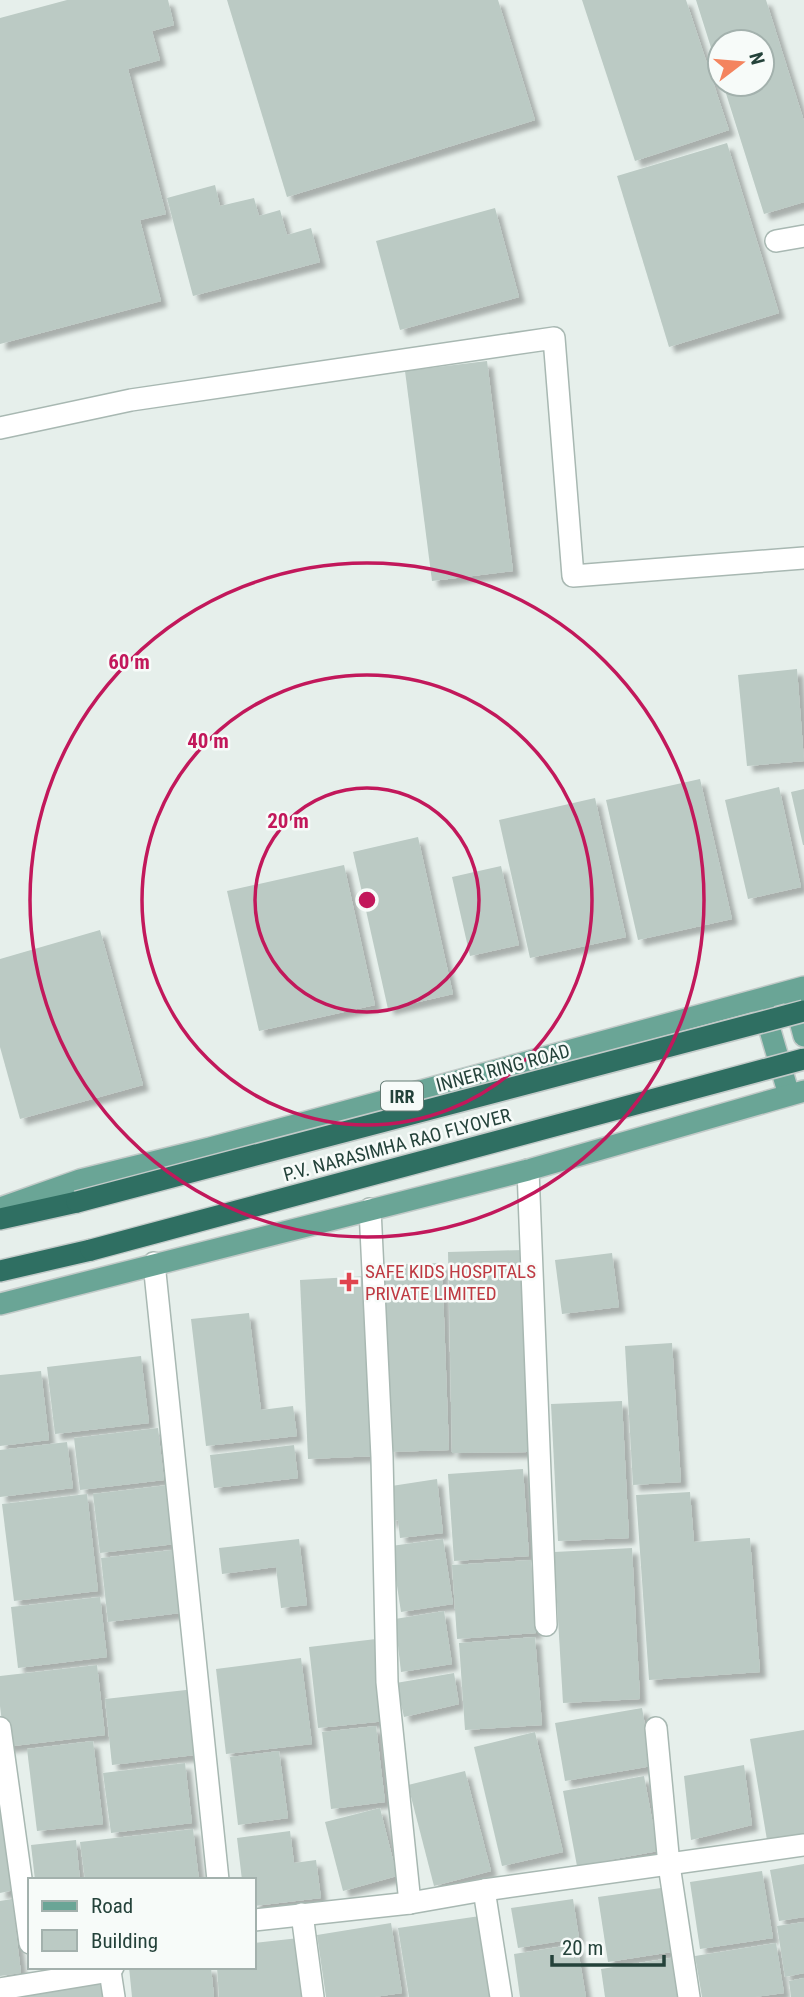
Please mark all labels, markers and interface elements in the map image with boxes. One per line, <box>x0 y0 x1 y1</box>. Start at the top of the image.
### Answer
north arrow <box>706 28 776 98</box>
text: N <box>744 50 770 67</box>
text: 60 m <box>108 650 150 674</box>
text: 40 m <box>187 729 229 753</box>
text: 20 m <box>267 809 309 833</box>
centre of rings <box>355 888 379 912</box>
street label: INNER RING ROAD <box>434 1039 572 1097</box>
road number: IRR <box>381 1082 423 1111</box>
street label: P.V. NARASIMHA RAO FLYOVER <box>281 1104 513 1186</box>
place label: SAFE KIDS HOSPITALS PRIVATE LIMITED <box>365 1260 536 1305</box>
marker: SAFE KIDS HOSPITALS PRIVATE LIMITED <box>339 1272 359 1292</box>
legend <box>28 1878 256 1969</box>
text: Road <box>91 1894 133 1918</box>
scale bar <box>552 1924 664 1968</box>
text: Building <box>91 1929 158 1953</box>
text: 20 m <box>562 1936 603 1960</box>

